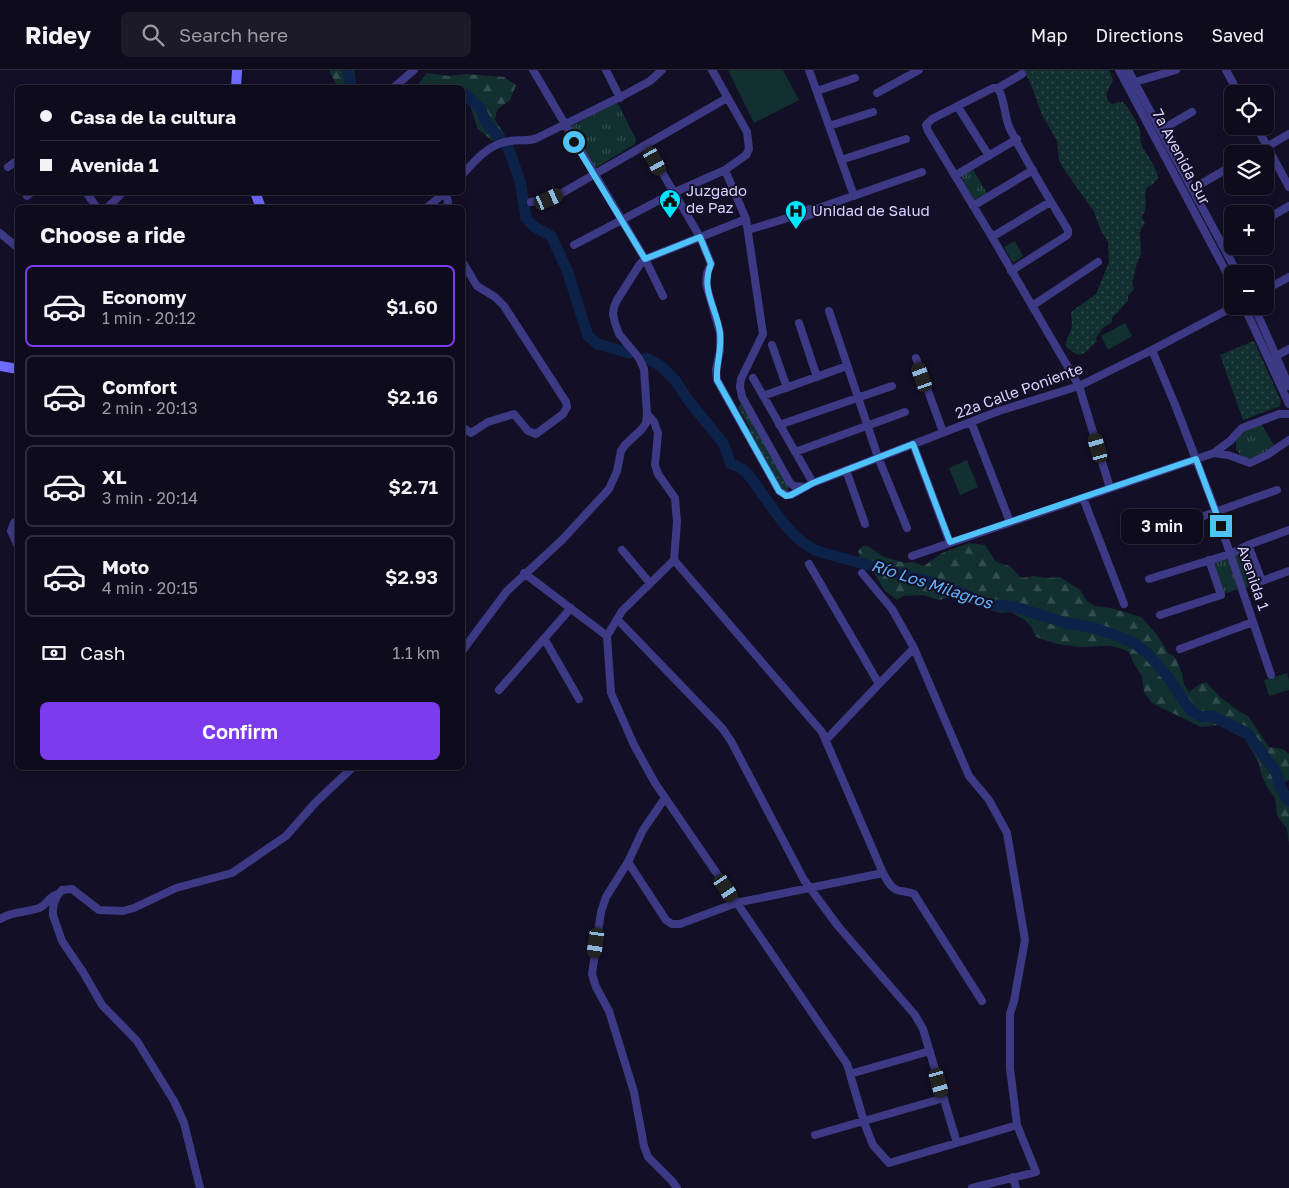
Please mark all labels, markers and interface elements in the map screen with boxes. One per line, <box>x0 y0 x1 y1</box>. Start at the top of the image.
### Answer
search box <box>121 12 471 57</box>
text: Ridey <box>25 20 91 49</box>
icon: search <box>139 21 167 49</box>
text: Search here <box>179 23 288 46</box>
text: Map <box>1031 24 1067 46</box>
text: Directions <box>1095 24 1183 46</box>
text: Saved <box>1211 24 1264 46</box>
map controls <box>1224 85 1274 315</box>
button: locate <box>1224 85 1274 135</box>
text: Casa de la cultura <box>70 105 236 128</box>
street label: 7a Avenida Sur <box>1149 106 1215 207</box>
route start <box>563 131 585 153</box>
car <box>641 144 668 178</box>
button: layers <box>1224 145 1274 195</box>
text: Avenida 1 <box>70 153 159 176</box>
place label: Juzgado de Paz <box>686 181 747 216</box>
car <box>532 186 565 212</box>
public building icon: Juzgado de Paz <box>658 188 682 219</box>
hospital icon: Unidad de Salud <box>784 199 808 230</box>
place label: Unidad de Salud <box>812 201 930 219</box>
button: + <box>1224 205 1274 255</box>
text: Choose a ride <box>40 221 186 248</box>
button: − <box>1224 265 1274 315</box>
icon: car <box>42 284 87 329</box>
text: Economy <box>102 285 187 308</box>
text: $1.60 <box>386 295 438 318</box>
text: 1 min · 20:12 <box>102 308 196 328</box>
street label: 22a Calle Poniente <box>952 358 1085 422</box>
car <box>909 360 934 394</box>
icon: car <box>42 374 87 419</box>
text: Comfort <box>102 375 177 398</box>
text: $2.16 <box>387 385 438 408</box>
text: 2 min · 20:13 <box>102 398 198 418</box>
car <box>1086 432 1109 464</box>
icon: car <box>42 464 87 509</box>
text: XL <box>102 465 127 488</box>
text: $2.71 <box>388 475 438 498</box>
text: 3 min · 20:14 <box>102 488 198 508</box>
callout: 3 min <box>1121 508 1204 544</box>
route end <box>1210 515 1232 537</box>
text: 3 min <box>1141 516 1183 536</box>
street label: Avenida 1 <box>1234 543 1274 613</box>
icon: car <box>42 554 87 599</box>
text: Moto <box>102 555 149 578</box>
water label: Río Los Milagros <box>869 555 996 613</box>
text: $2.93 <box>385 565 438 588</box>
text: 4 min · 20:15 <box>102 578 198 598</box>
icon: cash <box>40 639 68 667</box>
text: Cash <box>80 641 125 664</box>
text: 1.1 km <box>392 643 440 663</box>
button: Confirm <box>40 702 440 760</box>
car <box>711 871 740 905</box>
car <box>586 927 605 959</box>
car <box>927 1067 950 1099</box>

